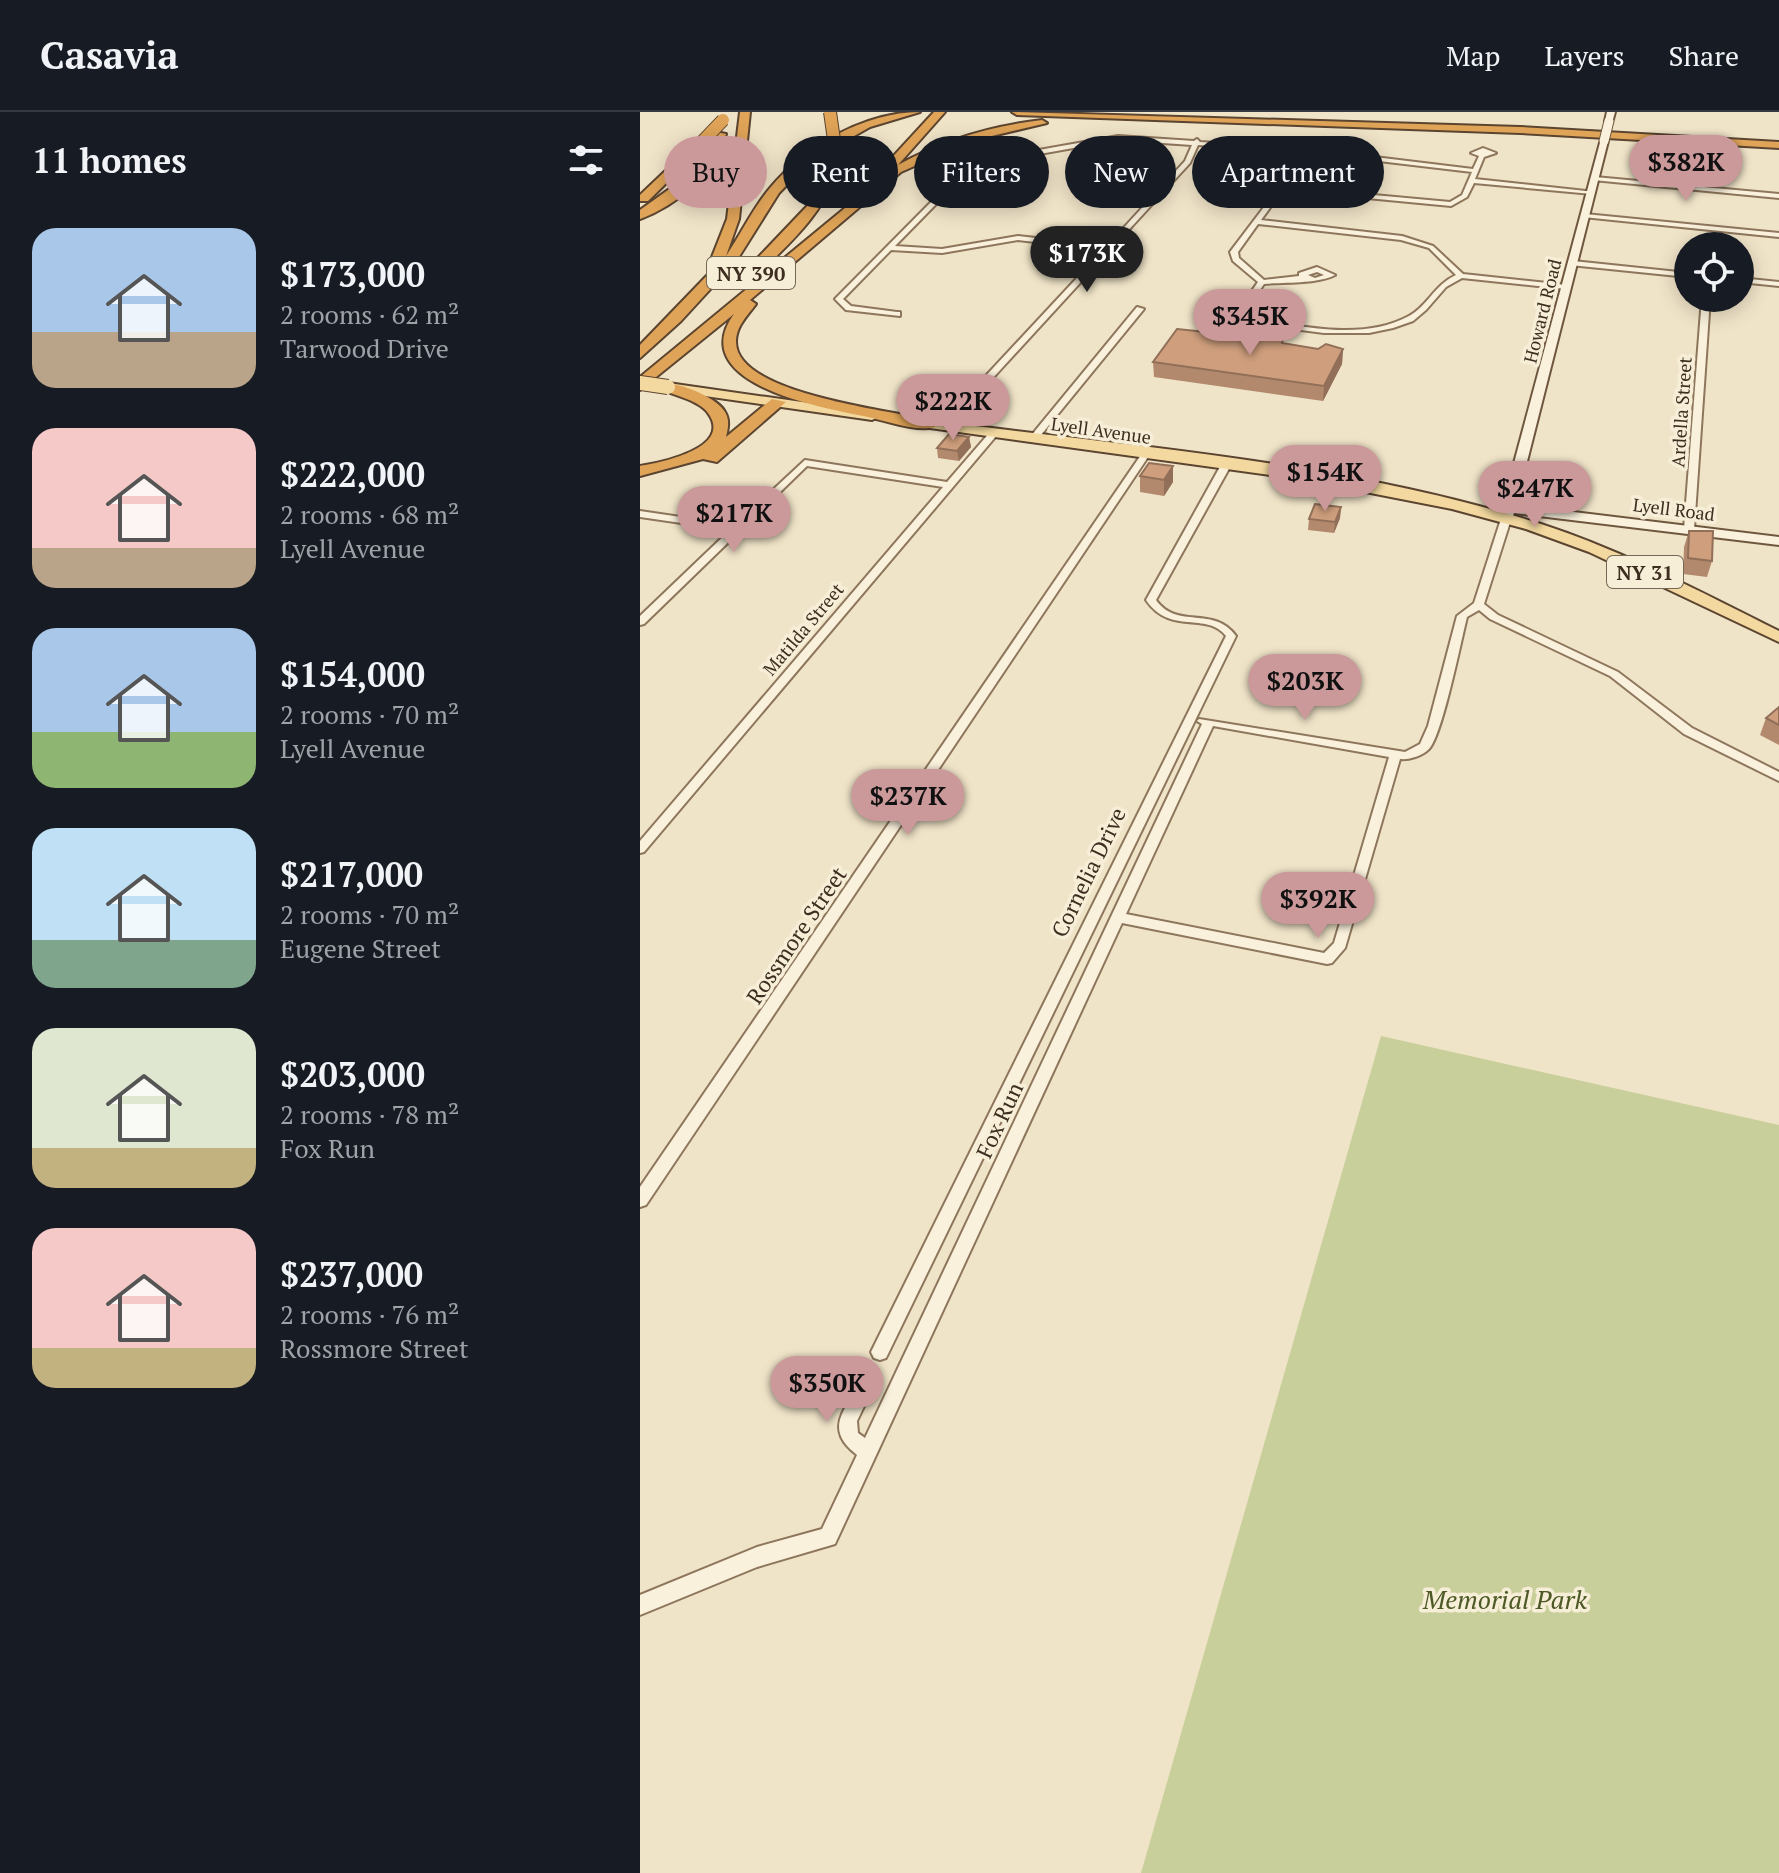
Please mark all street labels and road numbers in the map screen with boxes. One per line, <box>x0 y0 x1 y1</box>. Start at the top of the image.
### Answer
street label: Howard Road <box>1517 256 1567 366</box>
road number: NY 390 <box>707 257 795 289</box>
street label: Ardella Street <box>1665 356 1697 468</box>
street label: Lyell Avenue <box>1049 411 1153 449</box>
street label: Lyell Road <box>1632 492 1716 526</box>
road number: NY 31 <box>1607 556 1683 588</box>
street label: Matilda Street <box>757 577 849 680</box>
street label: Cornelia Drive <box>1044 802 1132 942</box>
street label: Rossmore Street <box>739 861 853 1009</box>
street label: Fox Run <box>969 1077 1029 1163</box>

